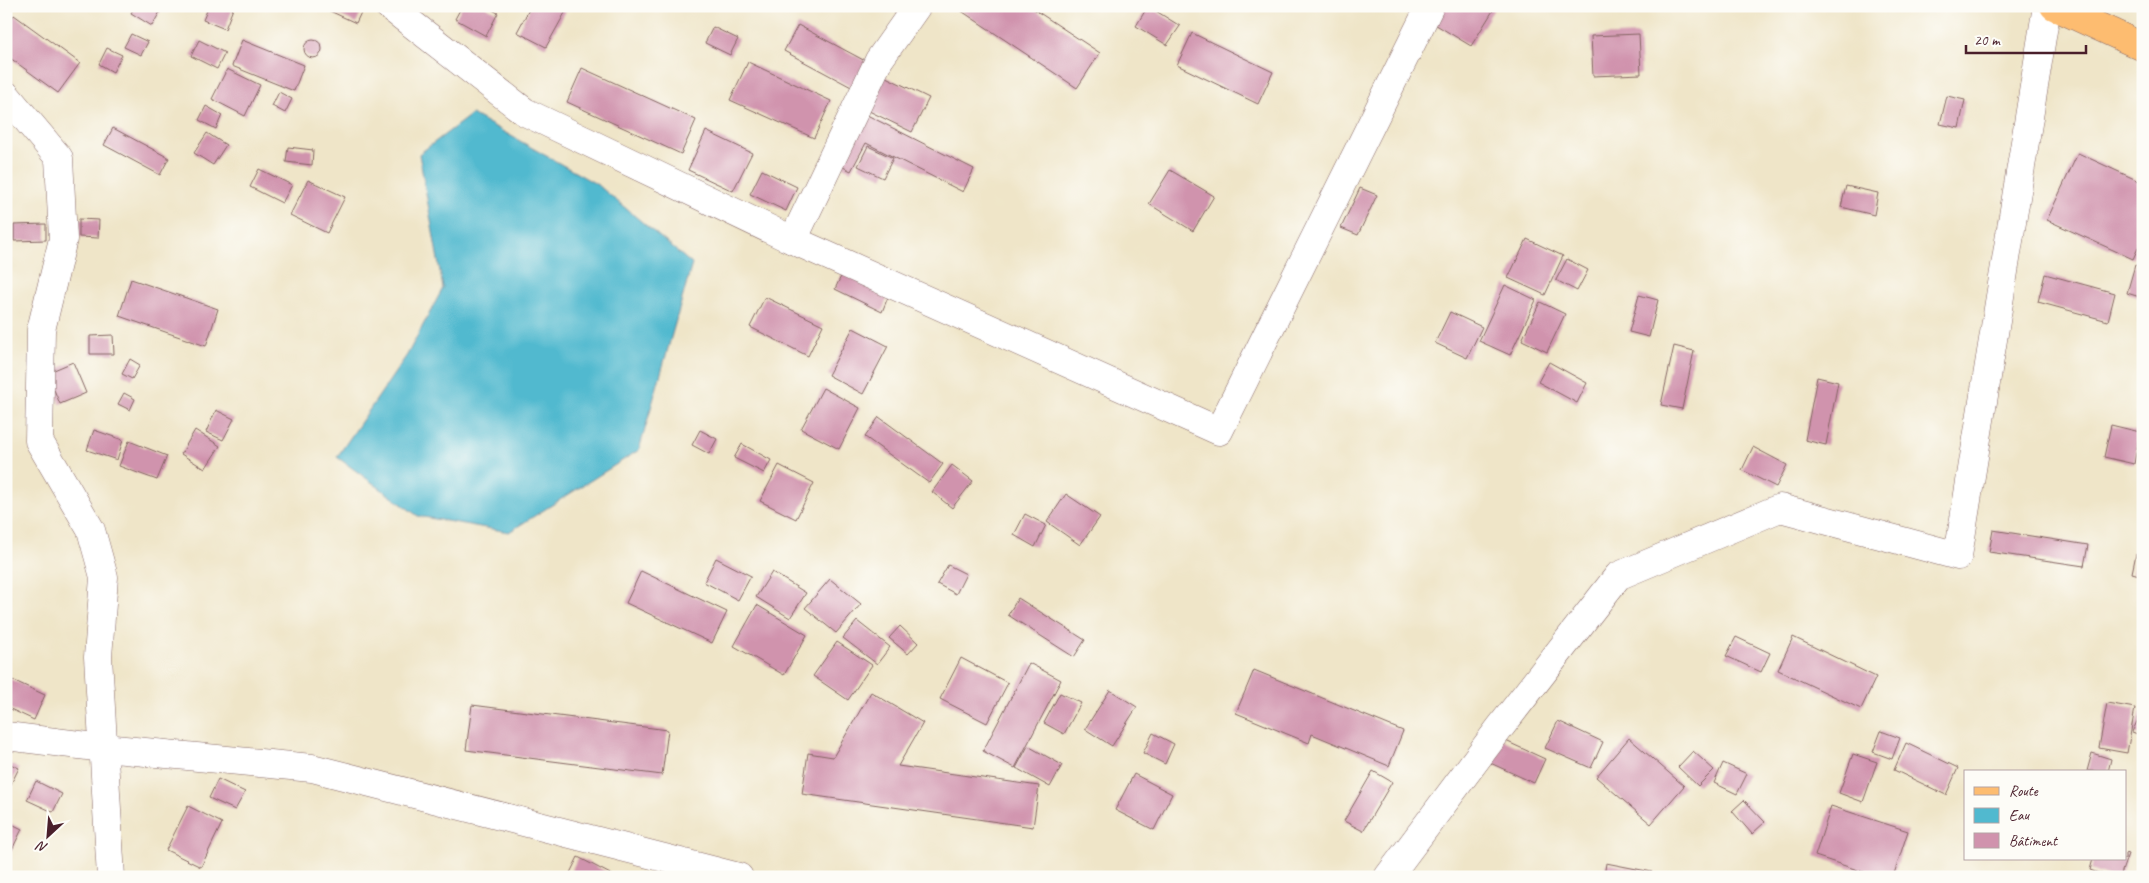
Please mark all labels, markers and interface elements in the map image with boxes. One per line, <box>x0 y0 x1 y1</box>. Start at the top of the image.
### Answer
scale bar <box>1966 22 2086 54</box>
text: 20 m <box>1974 31 2001 50</box>
legend <box>1964 770 2126 860</box>
text: Route <box>2009 782 2039 801</box>
text: Eau <box>2009 806 2030 825</box>
north arrow <box>22 810 72 860</box>
text: Bâtiment <box>2009 832 2059 851</box>
text: N <box>33 837 50 857</box>

